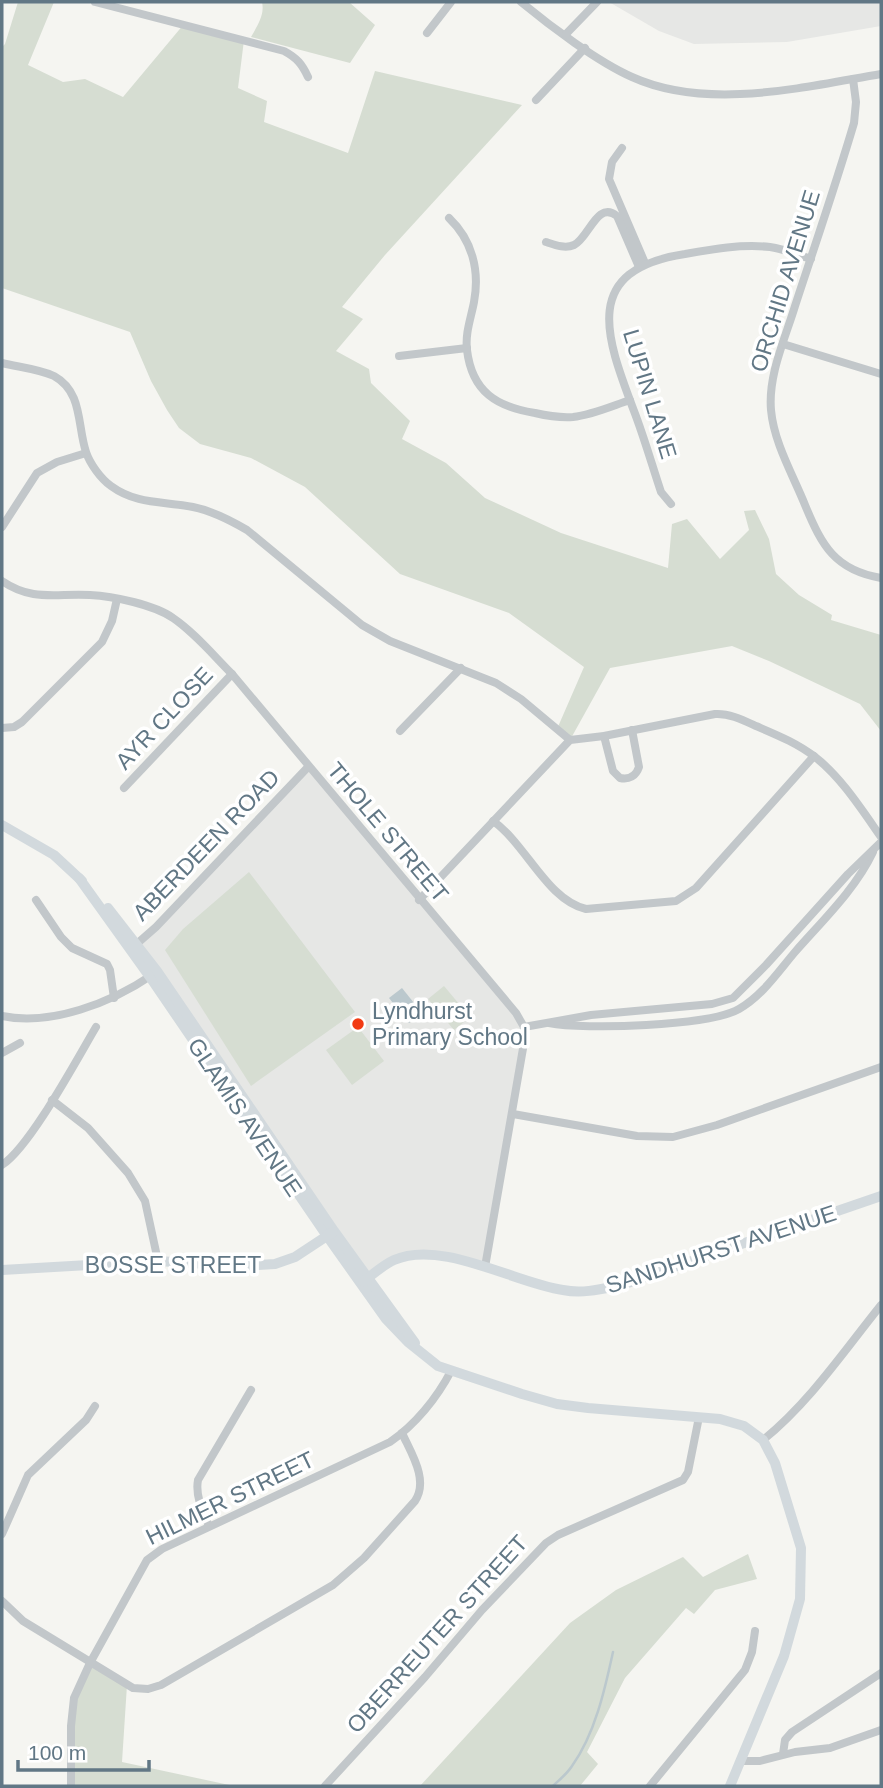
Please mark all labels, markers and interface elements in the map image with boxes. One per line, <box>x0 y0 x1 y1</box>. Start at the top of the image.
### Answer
street label: ORCHID AVENUE <box>745 187 825 375</box>
street label: LUPIN LANE <box>618 326 682 462</box>
street label: AYR CLOSE <box>110 662 218 774</box>
street label: THOLE STREET <box>322 757 454 907</box>
street label: ABERDEEN ROAD <box>127 764 285 926</box>
place label: Lyndhurst Primary School <box>372 998 528 1050</box>
marker: Lyndhurst Primary School <box>350 1016 366 1032</box>
street label: GLAMIS AVENUE <box>183 1033 307 1201</box>
street label: SANDHURST AVENUE <box>603 1199 839 1299</box>
street label: BOSSE STREET <box>85 1252 261 1278</box>
street label: HILMER STREET <box>142 1446 318 1550</box>
street label: OBERREUTER STREET <box>341 1530 533 1738</box>
scale bar <box>18 1728 149 1772</box>
text: 100 m <box>28 1741 86 1764</box>

